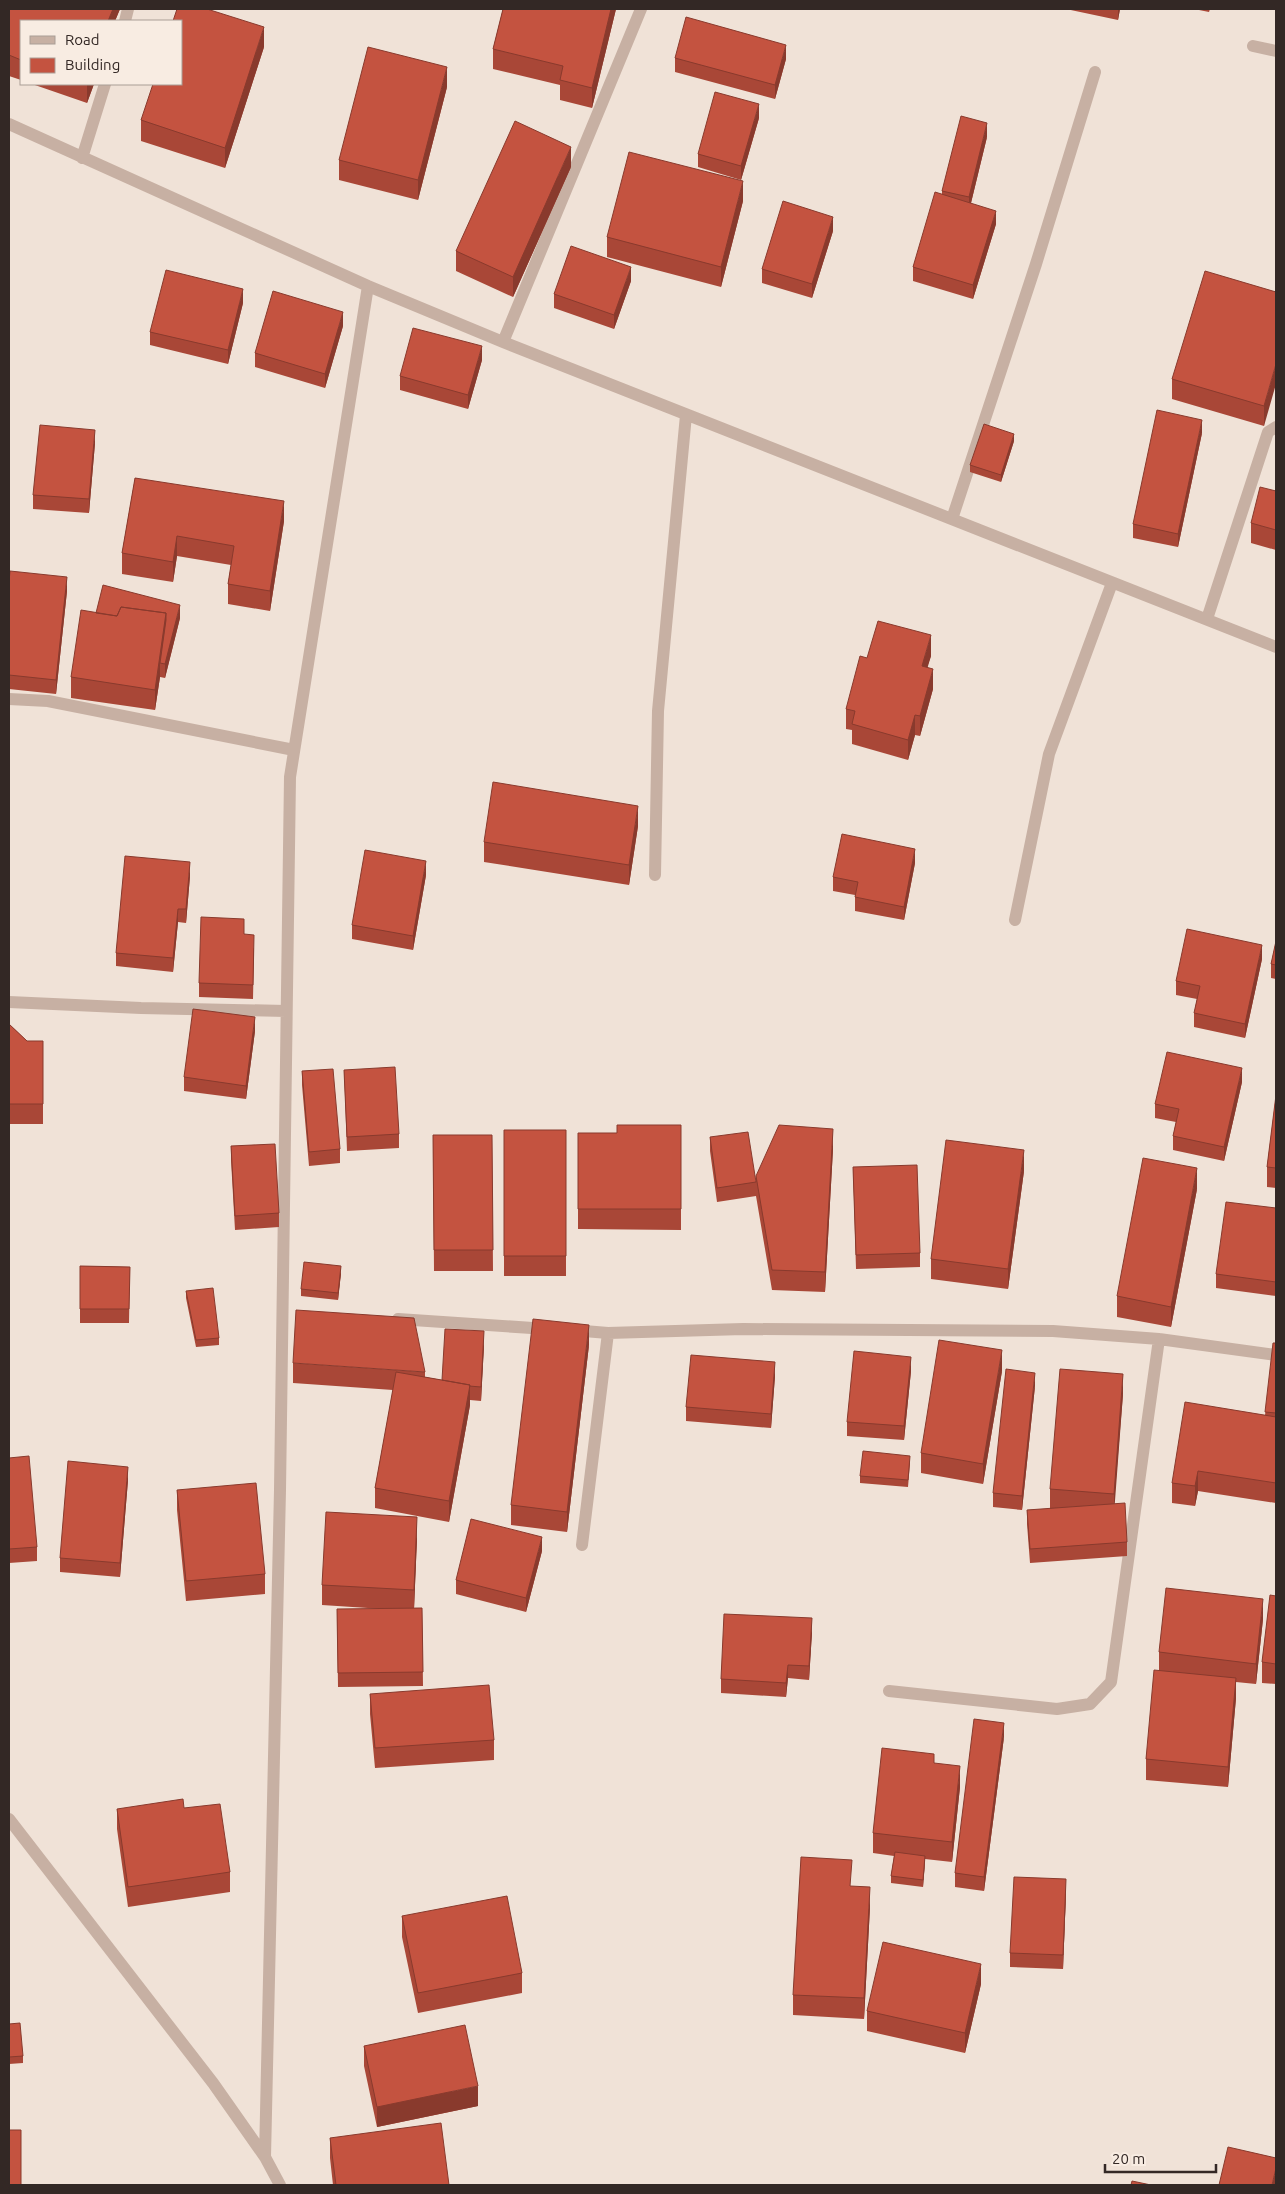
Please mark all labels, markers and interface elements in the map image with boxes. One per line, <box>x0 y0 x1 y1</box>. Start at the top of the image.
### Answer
legend <box>20 20 182 85</box>
text: Road <box>65 31 100 48</box>
text: Building <box>65 56 120 73</box>
scale bar <box>1105 2142 1216 2174</box>
text: 20 m <box>1112 2150 1145 2167</box>

